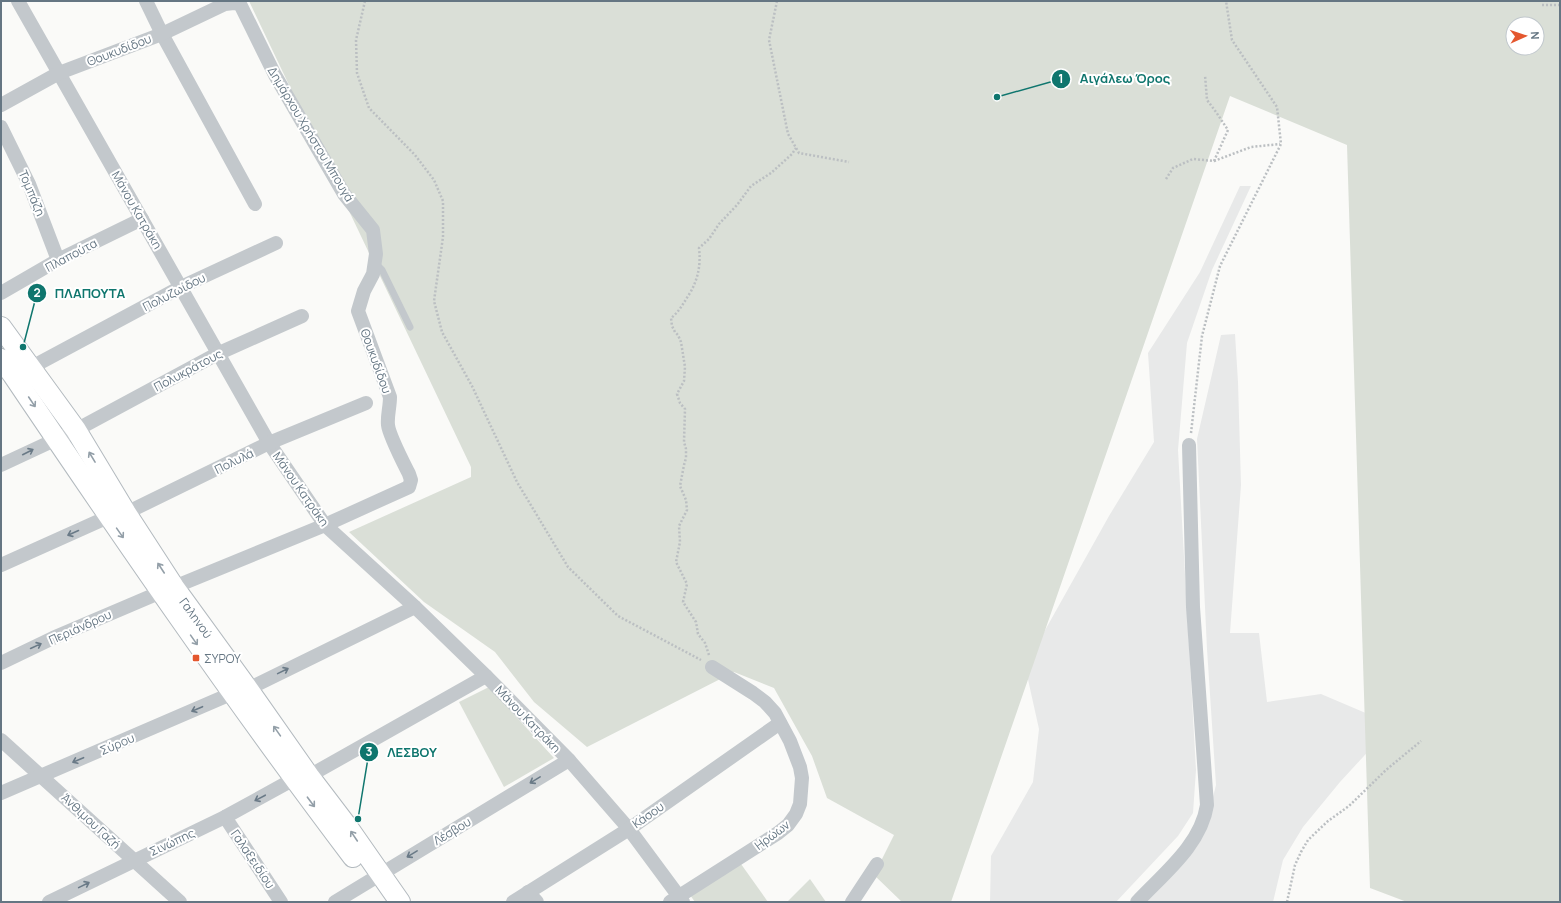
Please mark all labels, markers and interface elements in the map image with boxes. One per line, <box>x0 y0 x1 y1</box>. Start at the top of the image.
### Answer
north arrow <box>1505 16 1545 56</box>
street label: Θουκυδίδου <box>84 30 154 70</box>
text: N <box>1528 31 1543 40</box>
street label: Δημάρχου Χρήστου Μπουγά <box>264 63 358 205</box>
callout: Αιγάλεω Όρος <box>1051 66 1178 91</box>
text: Αιγάλεω Όρος <box>1080 69 1171 87</box>
text: 1 <box>1058 70 1064 87</box>
street label: Τομπάζη <box>15 167 49 219</box>
street label: Μάνου Κατράκη <box>108 168 166 252</box>
street label: Πλαπούτα <box>42 234 100 276</box>
street label: Πολυζωίδου <box>140 269 208 315</box>
callout: ΠΛΑΠΟΥΤΑ <box>27 281 133 306</box>
text: 2 <box>33 284 41 301</box>
text: ΠΛΑΠΟΥΤΑ <box>55 284 125 302</box>
street label: Θουκυδίδου <box>356 326 396 396</box>
street label: Πολυκράτους <box>151 345 226 395</box>
one-way arrow <box>28 396 36 407</box>
street label: Πολυλά <box>212 444 256 478</box>
one-way arrow <box>22 448 34 455</box>
street label: Μάνου Κατράκη <box>269 448 333 530</box>
one-way arrow <box>88 451 96 463</box>
one-way arrow <box>116 528 124 539</box>
one-way arrow <box>67 530 79 537</box>
one-way arrow <box>157 563 165 574</box>
street label: Γαληνού <box>176 594 216 642</box>
street label: Περιάνδρου <box>46 606 114 648</box>
one-way arrow <box>190 634 198 645</box>
one-way arrow <box>30 642 42 649</box>
place label: ΣΥΡΟΥ <box>204 650 241 667</box>
marker: ΣΥΡΟΥ <box>191 653 201 663</box>
one-way arrow <box>277 667 289 675</box>
street label: Μάνου Κατράκη <box>492 682 564 756</box>
one-way arrow <box>192 706 204 713</box>
one-way arrow <box>273 725 281 736</box>
street label: Σύρου <box>97 729 137 759</box>
callout: ΛΕΣΒΟΥ <box>359 740 445 765</box>
text: 3 <box>366 743 373 760</box>
text: ΛΕΣΒΟΥ <box>387 743 437 761</box>
one-way arrow <box>73 757 85 765</box>
one-way arrow <box>530 776 541 784</box>
street label: Άνθιμου Γαζή <box>58 789 124 853</box>
one-way arrow <box>254 794 266 802</box>
one-way arrow <box>307 797 316 808</box>
street label: Κάσου <box>629 798 667 832</box>
street label: Λέσβου <box>430 813 474 849</box>
street label: Ηρώων <box>751 816 793 854</box>
street label: Σινώπης <box>147 824 198 860</box>
street label: Γαλαξειδίου <box>227 826 279 892</box>
one-way arrow <box>349 830 358 841</box>
one-way arrow <box>406 851 418 859</box>
one-way arrow <box>78 881 90 888</box>

